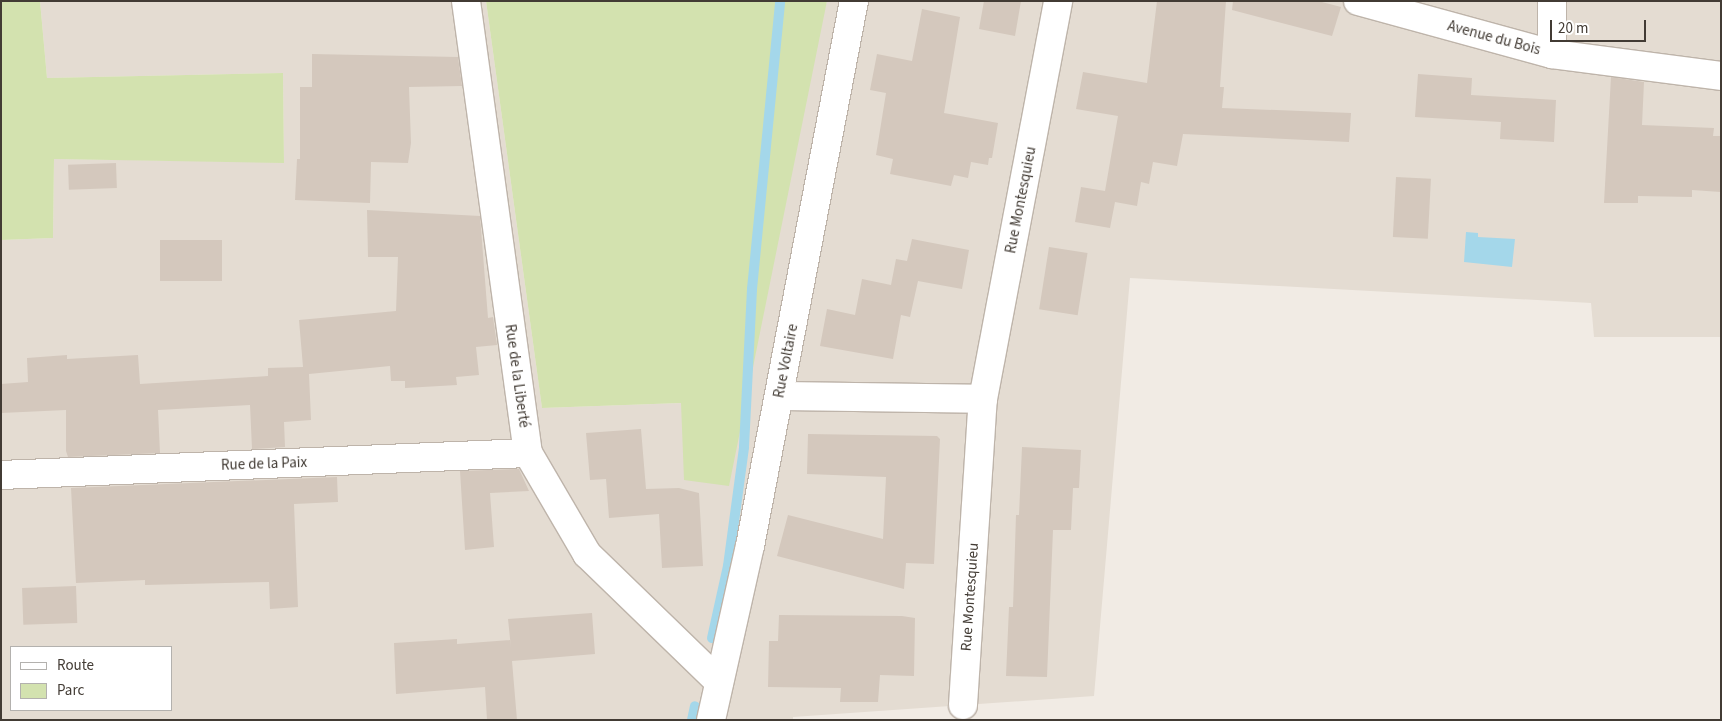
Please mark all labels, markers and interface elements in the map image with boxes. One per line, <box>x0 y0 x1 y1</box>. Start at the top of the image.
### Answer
scale bar <box>1552 10 1648 42</box>
street label: Avenue du Bois <box>1445 17 1543 59</box>
text: 20 m <box>1558 18 1588 39</box>
street label: Rue Montesquieu <box>1002 145 1040 255</box>
street label: Rue Voltaire <box>770 322 802 400</box>
street label: Rue de la Liberté <box>501 323 533 429</box>
street label: Rue de la Paix <box>221 454 307 474</box>
street label: Rue Montesquieu <box>957 542 983 652</box>
legend <box>10 646 172 711</box>
text: Route <box>57 655 94 676</box>
text: Parc <box>57 680 84 701</box>

